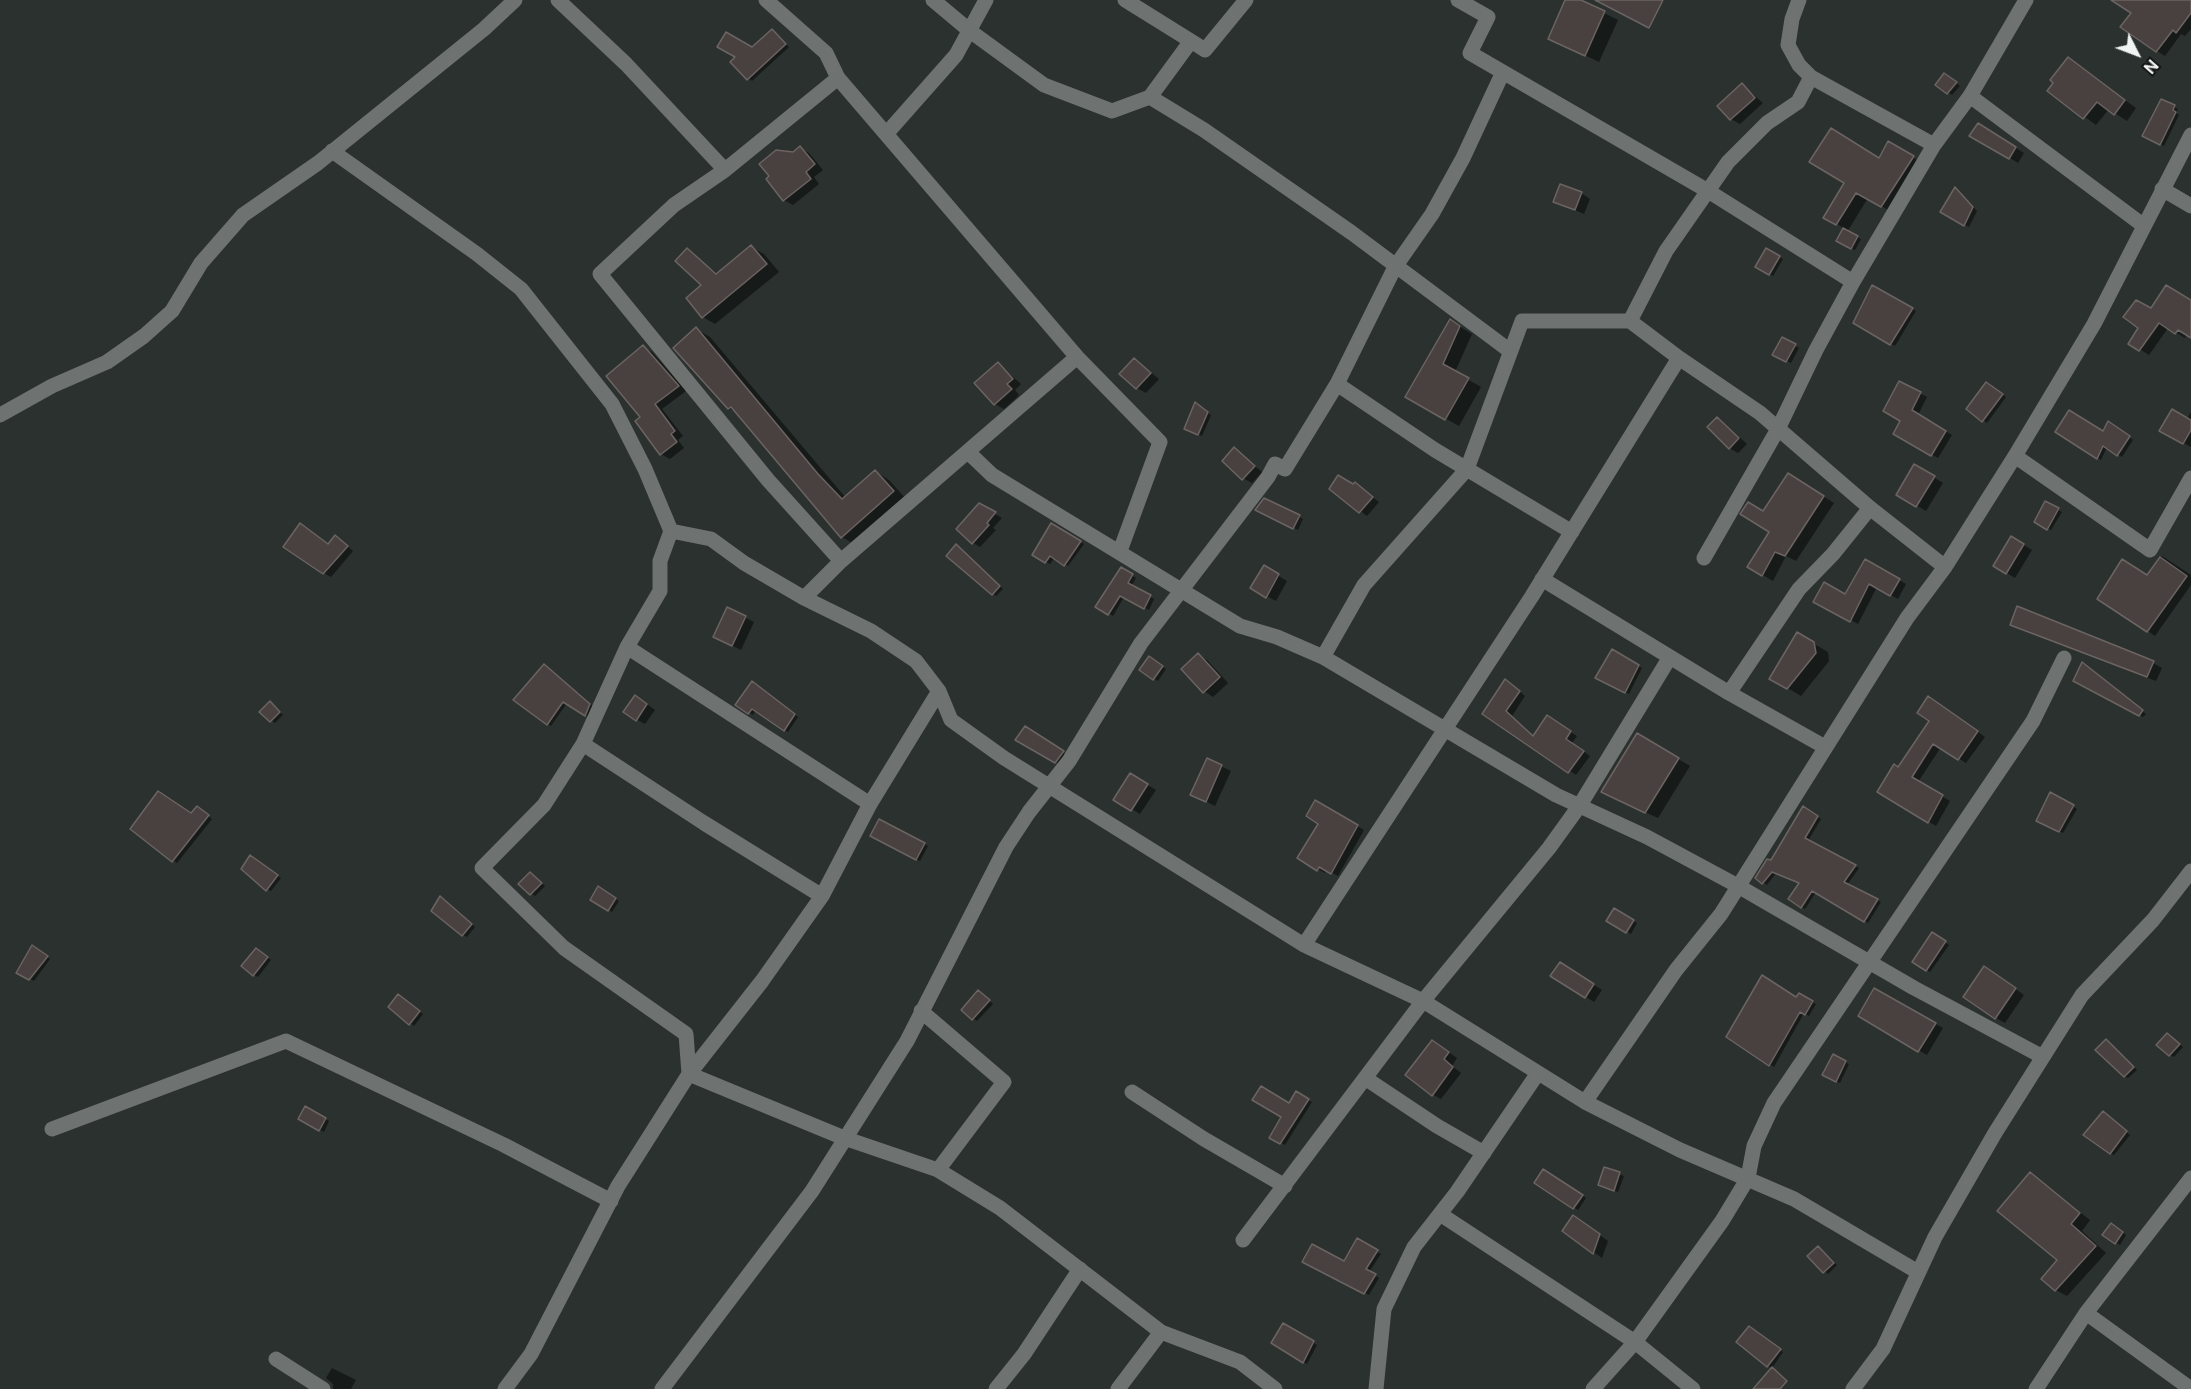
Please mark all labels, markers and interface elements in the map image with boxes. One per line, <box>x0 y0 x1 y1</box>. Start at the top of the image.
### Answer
north arrow <box>2107 24 2167 84</box>
text: N <box>2140 55 2162 77</box>

